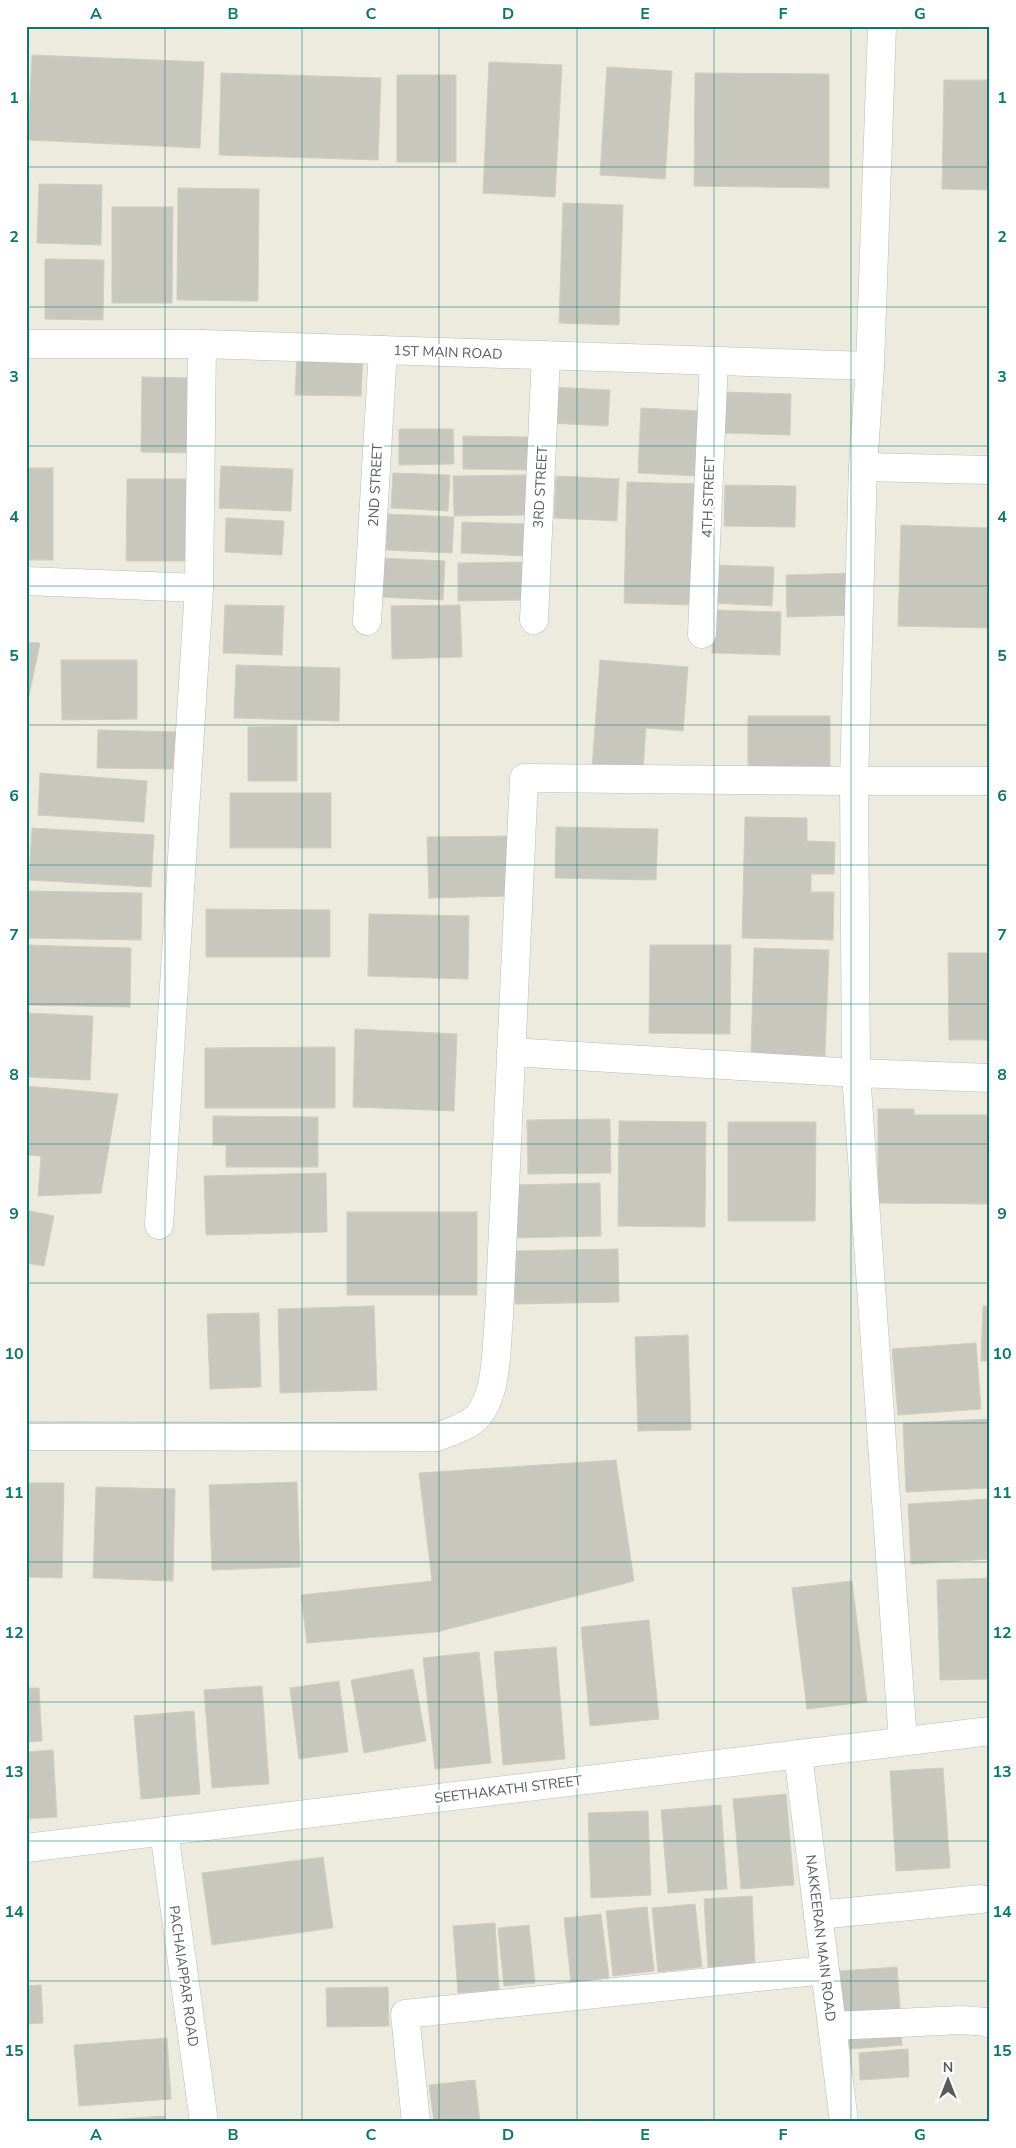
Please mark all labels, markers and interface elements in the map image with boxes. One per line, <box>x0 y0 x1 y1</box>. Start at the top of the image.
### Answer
text: A <box>90 3 102 25</box>
text: B <box>227 3 239 25</box>
text: C <box>366 3 377 25</box>
text: D <box>502 3 514 25</box>
text: E <box>640 3 650 25</box>
text: F <box>779 3 788 25</box>
text: G <box>914 3 926 25</box>
text: 1 <box>9 87 19 109</box>
text: 1 <box>997 87 1007 109</box>
text: 2 <box>9 226 19 248</box>
text: 2 <box>997 226 1007 248</box>
street label: 1ST MAIN ROAD <box>393 341 503 364</box>
text: 3 <box>9 366 19 388</box>
text: 3 <box>997 366 1007 388</box>
street label: 2ND STREET <box>364 442 387 527</box>
street label: 3RD STREET <box>529 445 552 529</box>
street label: 4TH STREET <box>698 455 719 538</box>
text: 4 <box>9 506 19 528</box>
text: 4 <box>997 506 1007 528</box>
text: 5 <box>9 645 19 667</box>
text: 5 <box>997 645 1007 667</box>
text: 6 <box>9 785 19 807</box>
text: 6 <box>997 785 1007 807</box>
text: 7 <box>9 924 19 946</box>
text: 7 <box>997 924 1007 946</box>
text: 8 <box>9 1064 19 1086</box>
text: 8 <box>997 1064 1007 1086</box>
text: 9 <box>9 1203 19 1225</box>
text: 9 <box>997 1203 1007 1225</box>
text: 10 <box>4 1343 24 1365</box>
text: 10 <box>992 1343 1012 1365</box>
text: 11 <box>4 1482 24 1504</box>
text: 11 <box>992 1482 1012 1504</box>
text: 12 <box>4 1622 24 1644</box>
text: 12 <box>992 1622 1012 1644</box>
text: 13 <box>4 1761 24 1783</box>
text: 13 <box>992 1761 1012 1783</box>
street label: SEETHAKATHI STREET <box>433 1771 584 1808</box>
street label: NAKKEERAN MAIN ROAD <box>801 1854 840 2023</box>
text: 14 <box>4 1901 24 1923</box>
text: 14 <box>992 1901 1012 1923</box>
street label: PACHAIAPPAR ROAD <box>164 1904 203 2048</box>
text: 15 <box>4 2040 24 2062</box>
text: 15 <box>992 2040 1012 2062</box>
north arrow <box>924 2056 974 2106</box>
text: N <box>943 2058 953 2077</box>
text: A <box>90 2124 102 2146</box>
text: B <box>227 2124 239 2146</box>
text: C <box>366 2124 377 2146</box>
text: D <box>502 2124 514 2146</box>
text: E <box>640 2124 650 2146</box>
text: F <box>779 2124 788 2146</box>
text: G <box>914 2124 926 2146</box>

